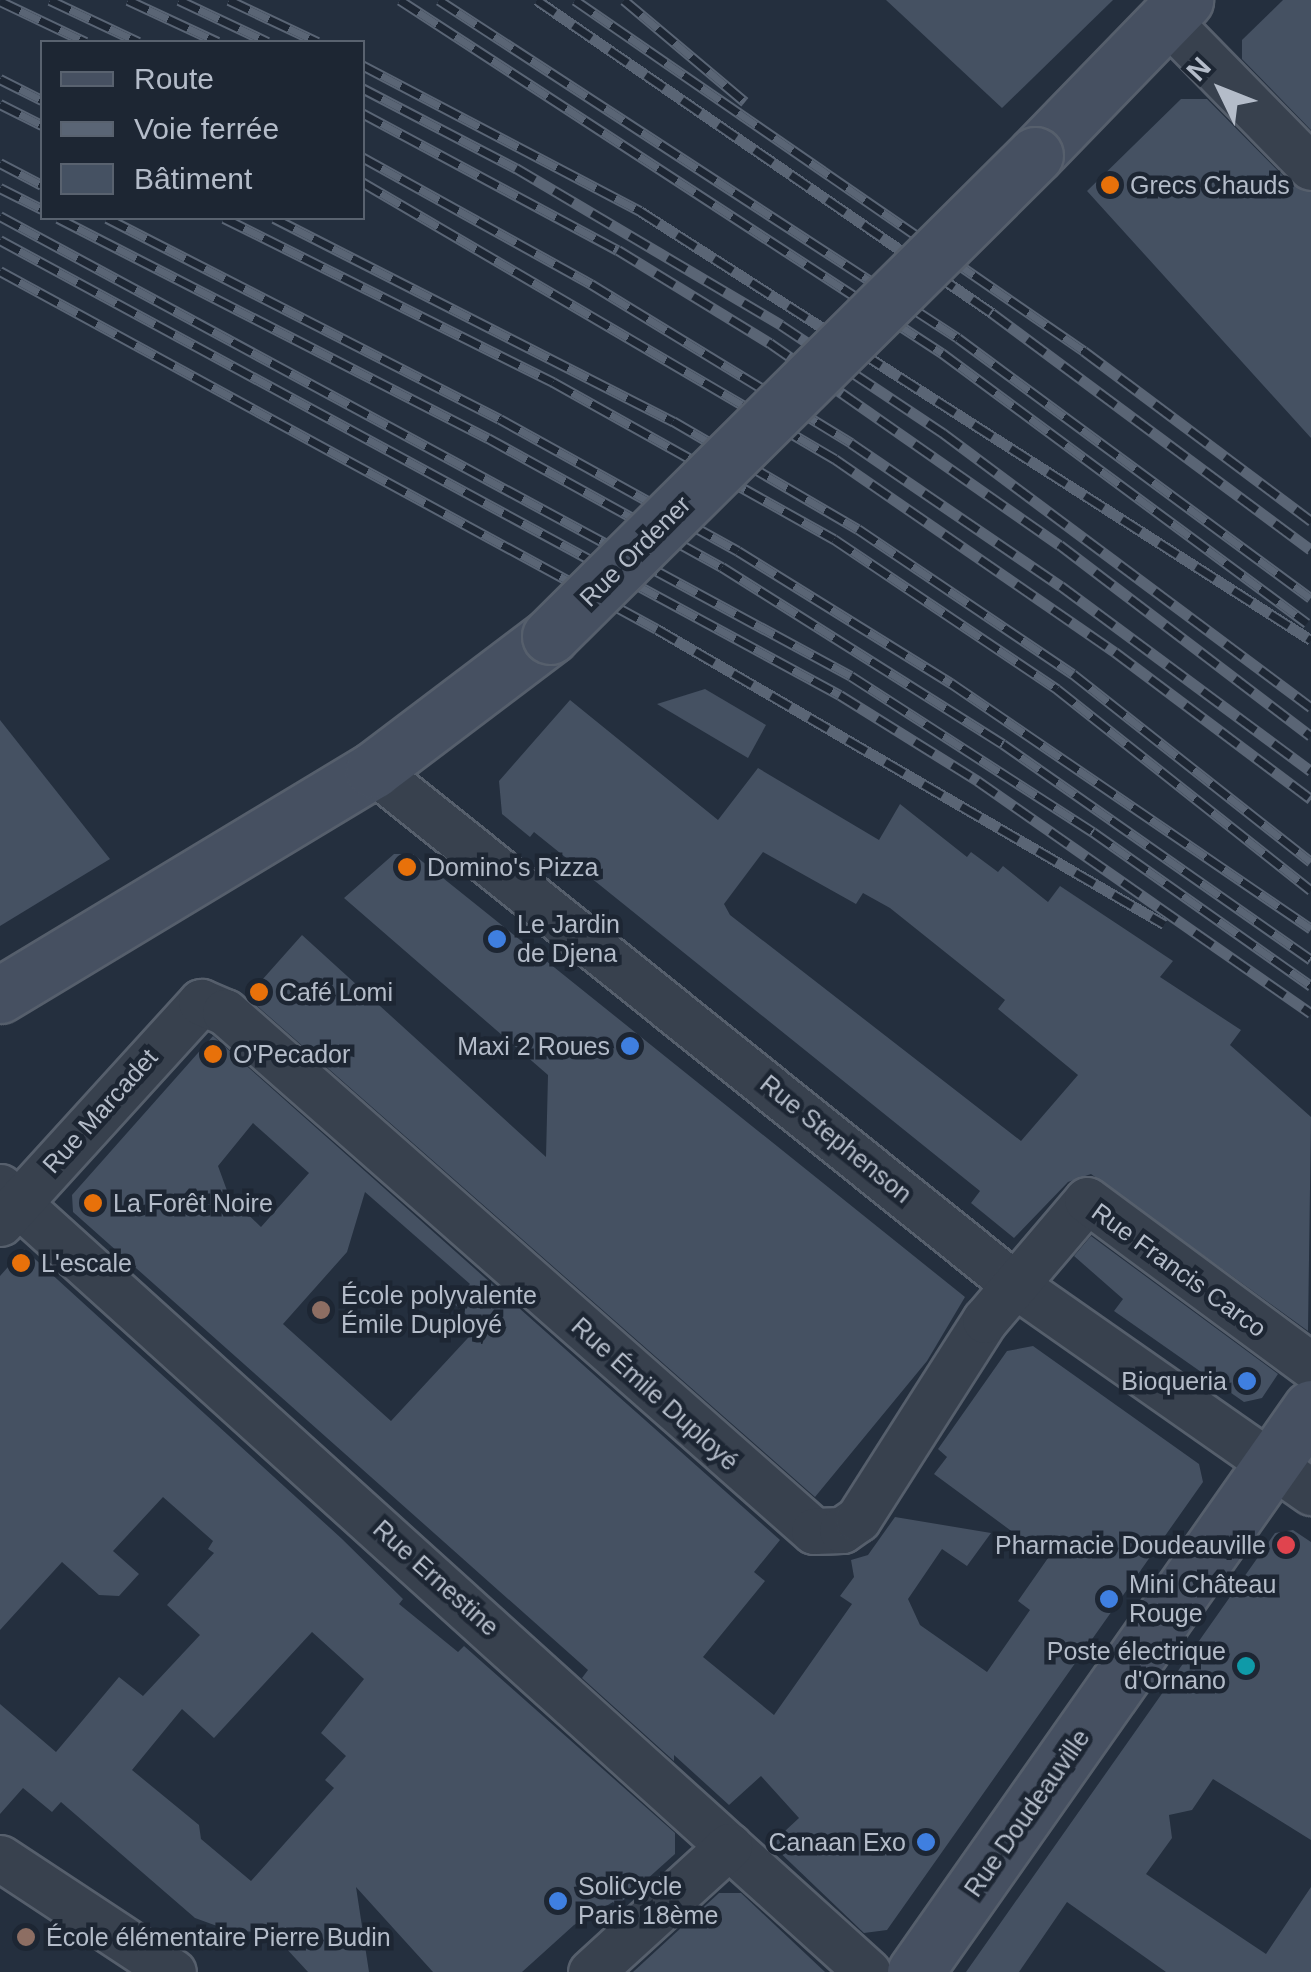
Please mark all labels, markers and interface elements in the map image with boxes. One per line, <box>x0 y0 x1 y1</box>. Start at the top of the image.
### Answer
legend <box>40 40 365 220</box>
north arrow <box>1171 40 1271 140</box>
text: N <box>1180 51 1217 87</box>
text: Route <box>134 62 214 95</box>
text: Voie ferrée <box>134 112 279 145</box>
text: Bâtiment <box>134 162 252 195</box>
place label: Grecs Chauds <box>1130 170 1290 200</box>
marker: Grecs Chauds <box>1099 174 1121 196</box>
street label: Rue Ordener <box>573 489 697 613</box>
place label: Domino's Pizza <box>427 852 598 882</box>
marker: Domino's Pizza <box>396 856 418 878</box>
place label: Le Jardin de Djena <box>517 910 620 969</box>
marker: Le Jardin de Djena <box>486 928 508 950</box>
place label: Café Lomi <box>279 977 393 1007</box>
marker: Café Lomi <box>248 981 270 1003</box>
place label: Maxi 2 Roues <box>457 1031 610 1061</box>
marker: Maxi 2 Roues <box>619 1035 641 1057</box>
place label: O'Pecador <box>233 1039 350 1069</box>
street label: Rue Marcadet <box>36 1043 164 1179</box>
marker: O'Pecador <box>202 1043 224 1065</box>
street label: Rue Stephenson <box>754 1069 918 1209</box>
place label: La Forêt Noire <box>113 1188 273 1218</box>
marker: La Forêt Noire <box>82 1192 104 1214</box>
street label: Rue Francis Carco <box>1086 1197 1272 1343</box>
place label: L'escale <box>41 1248 132 1278</box>
marker: L'escale <box>10 1252 32 1274</box>
place label: École polyvalente Émile Duployé <box>341 1281 537 1340</box>
marker: École polyvalente Émile Duployé <box>310 1299 332 1321</box>
street label: Rue Émile Duployé <box>565 1311 745 1477</box>
place label: Bioqueria <box>1121 1366 1227 1396</box>
marker: Bioqueria <box>1236 1370 1258 1392</box>
street label: Rue Ernestine <box>367 1514 505 1642</box>
place label: Pharmacie Doudeauville <box>995 1530 1266 1560</box>
marker: Pharmacie Doudeauville <box>1275 1534 1297 1556</box>
place label: Mini Château Rouge <box>1129 1570 1276 1629</box>
marker: Mini Château Rouge <box>1098 1588 1120 1610</box>
place label: Poste électrique d'Ornano <box>1047 1637 1226 1696</box>
marker: Poste électrique d'Ornano <box>1235 1655 1257 1677</box>
street label: Rue Doudeauville <box>958 1724 1096 1902</box>
place label: Canaan Exo <box>768 1827 906 1857</box>
marker: Canaan Exo <box>915 1831 937 1853</box>
place label: SoliCycle Paris 18ème <box>578 1872 718 1931</box>
marker: SoliCycle Paris 18ème <box>547 1890 569 1912</box>
place label: École élémentaire Pierre Budin <box>46 1922 391 1952</box>
marker: École élémentaire Pierre Budin <box>15 1926 37 1948</box>

